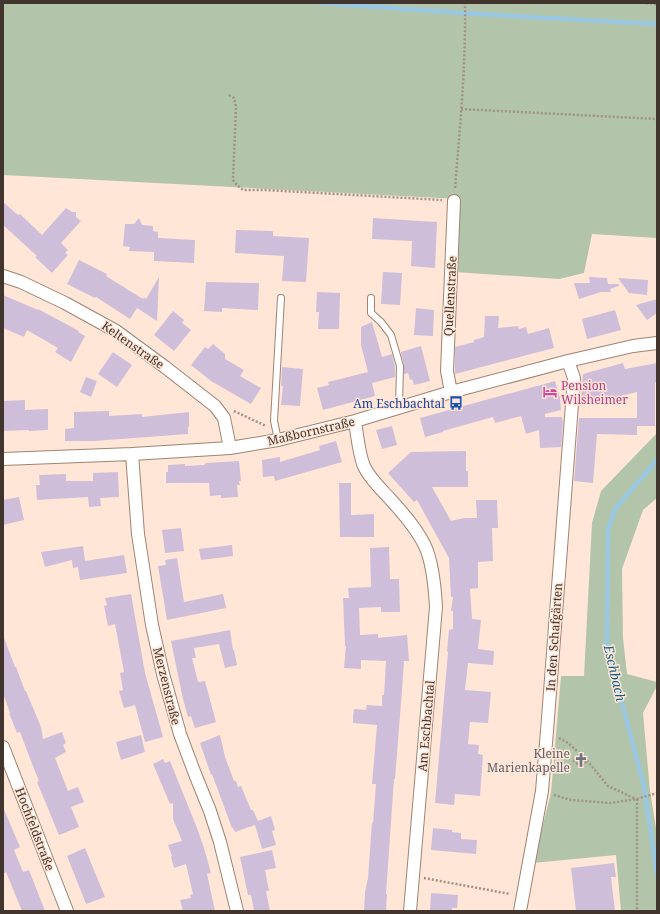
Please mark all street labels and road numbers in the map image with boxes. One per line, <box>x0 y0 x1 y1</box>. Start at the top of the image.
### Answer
street label: Quellenstraße <box>439 255 461 337</box>
street label: Keltenstraße <box>98 317 168 373</box>
street label: Maßbornstraße <box>266 413 356 449</box>
street label: In den Schafgärten <box>542 582 566 692</box>
street label: Merzenstraße <box>149 645 185 727</box>
street label: Am Eschbachtal <box>414 679 438 772</box>
street label: Hochfeldstraße <box>11 785 59 873</box>

